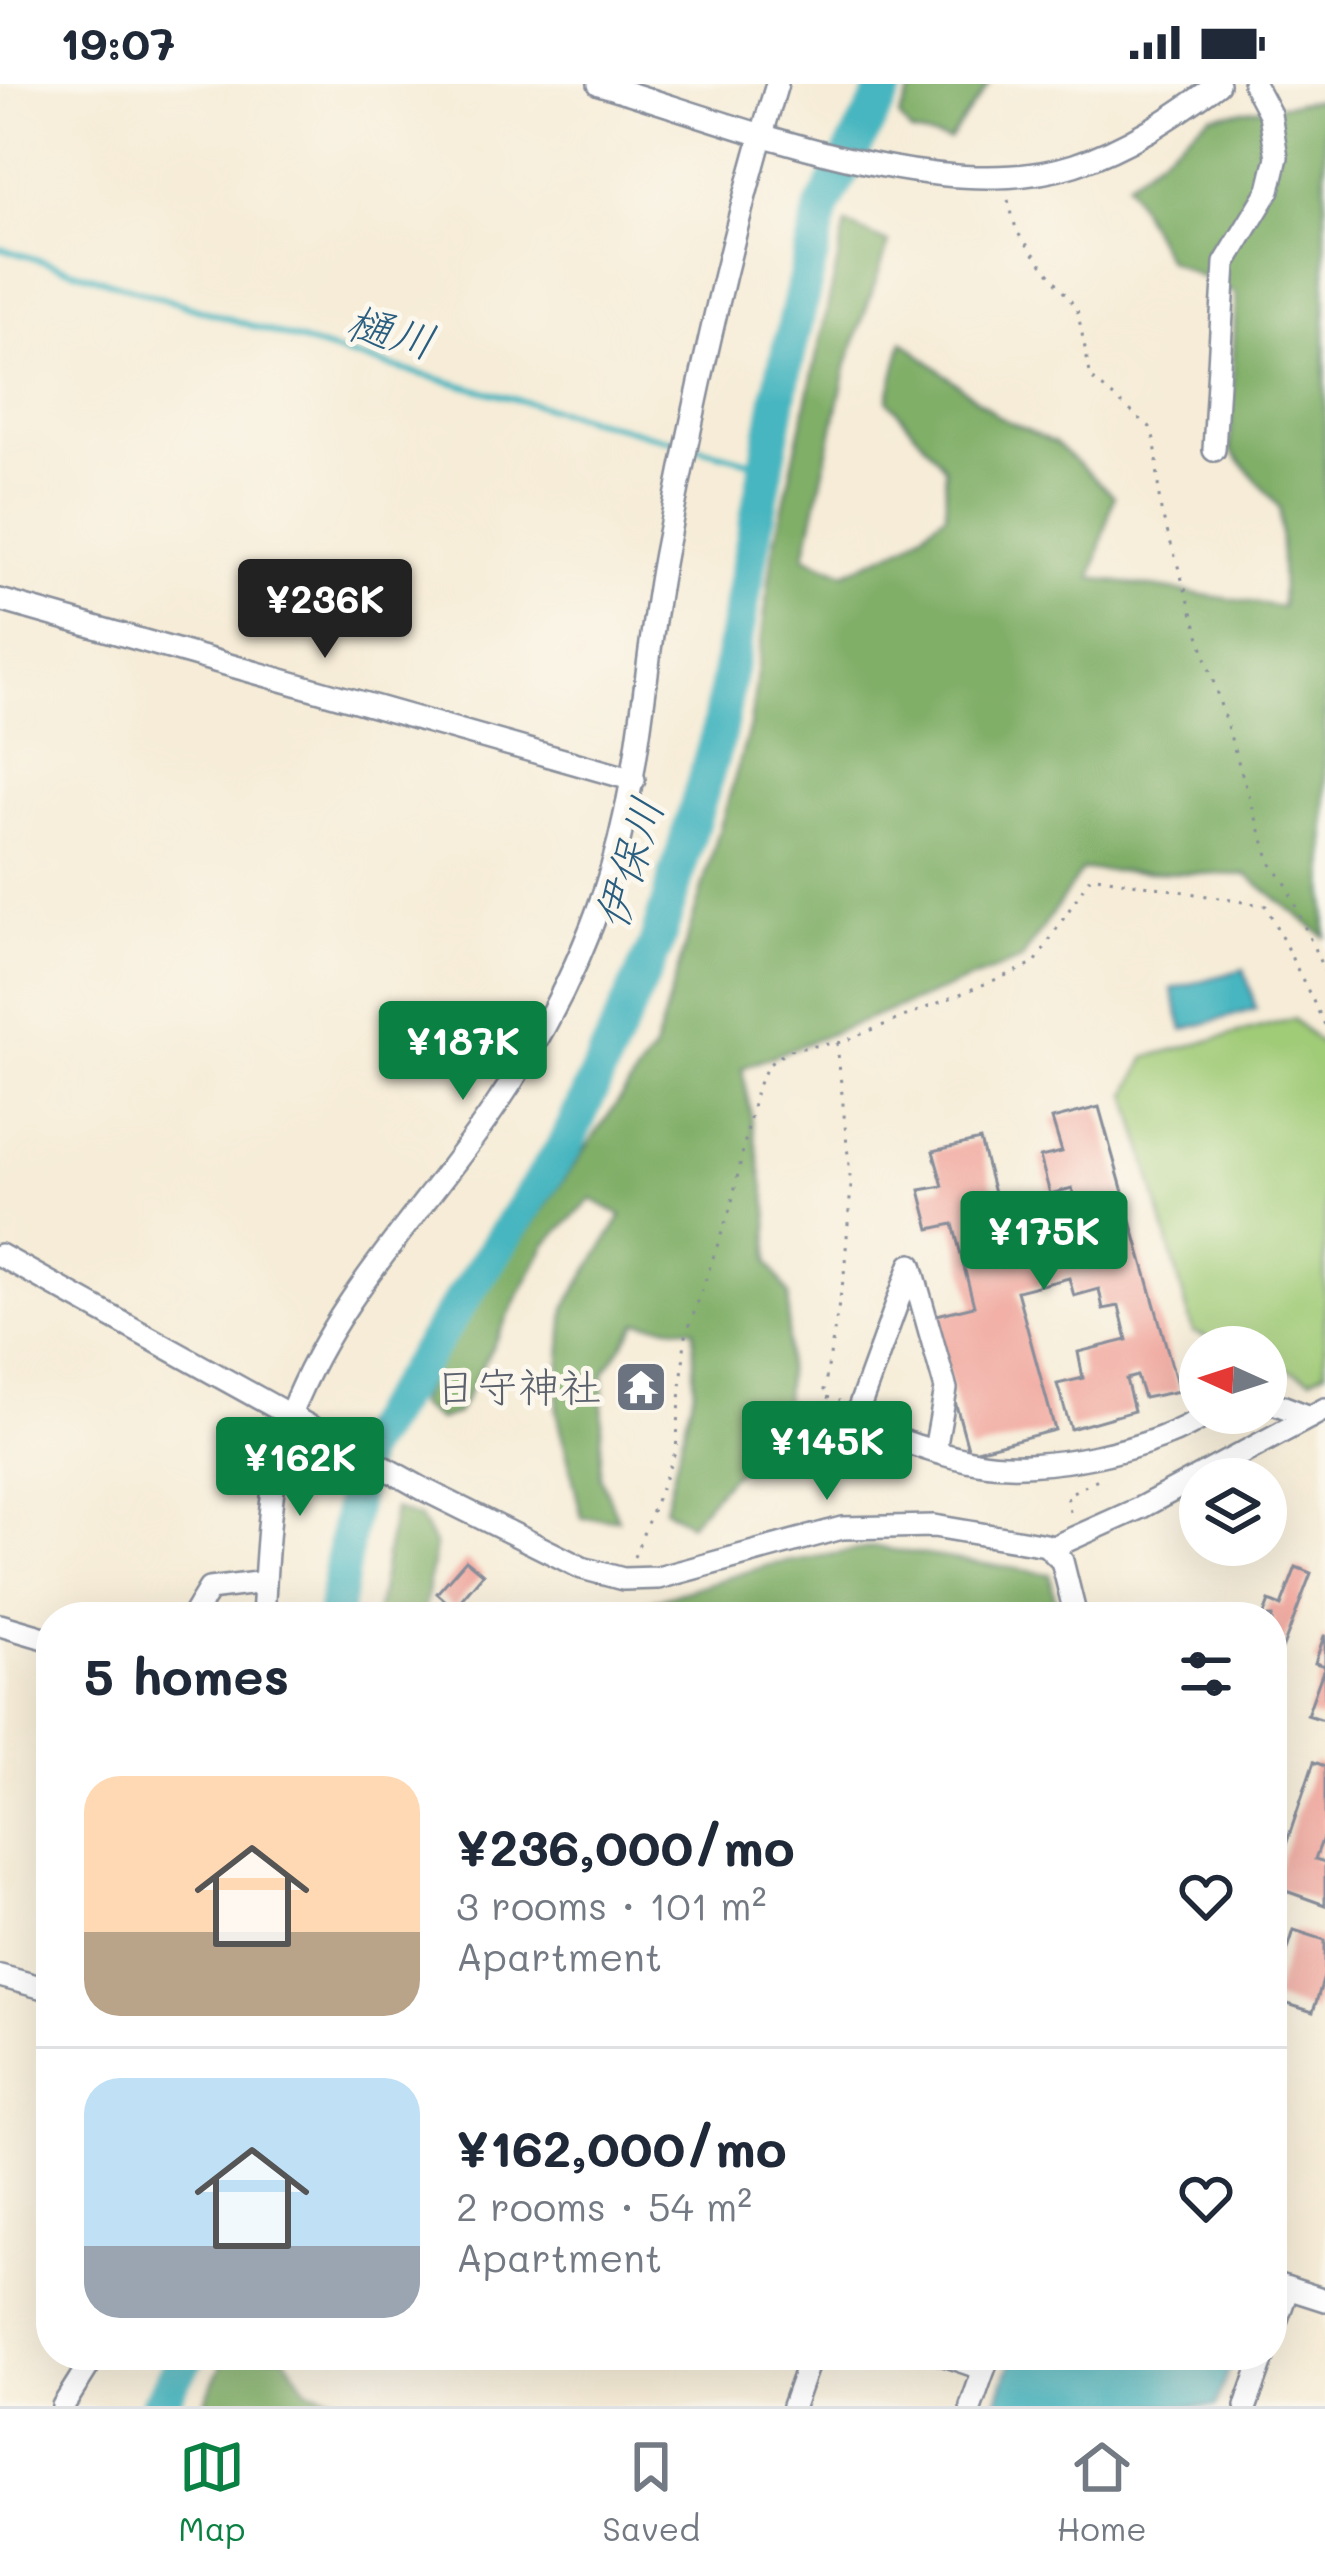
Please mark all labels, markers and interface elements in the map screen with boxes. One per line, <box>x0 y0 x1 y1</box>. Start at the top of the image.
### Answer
text: 19:07 <box>60 13 175 71</box>
water label: 樋川 <box>341 290 442 370</box>
pin: ¥236K <box>241 559 409 661</box>
text: ¥236K <box>265 572 385 623</box>
water label: 伊保川 <box>580 789 675 935</box>
pin: ¥187K <box>379 1001 547 1103</box>
text: ¥187K <box>406 1014 520 1065</box>
pin: ¥175K <box>960 1191 1128 1293</box>
text: ¥175K <box>988 1204 1100 1255</box>
north arrow <box>1179 1326 1287 1434</box>
map controls <box>1179 1326 1287 1566</box>
place label: 日守神社 <box>434 1358 602 1413</box>
temple icon: 日守神社 <box>613 1359 669 1415</box>
pin: ¥145K <box>743 1401 911 1503</box>
text: ¥145K <box>769 1414 885 1465</box>
pin: ¥162K <box>216 1417 384 1519</box>
text: ¥162K <box>243 1430 357 1481</box>
button: layers <box>1179 1458 1287 1566</box>
text: 5 homes <box>84 1641 289 1708</box>
icon: filters <box>1173 1641 1239 1707</box>
text: ¥236,000/mo <box>456 1812 795 1879</box>
icon: home <box>180 1824 324 1968</box>
icon: heart <box>1173 1863 1239 1929</box>
text: 3 rooms · 101 m² <box>456 1879 766 1930</box>
text: Apartment <box>456 1930 662 1981</box>
text: ¥162,000/mo <box>456 2113 787 2180</box>
icon: home <box>180 2126 324 2270</box>
icon: heart <box>1173 2165 1239 2231</box>
text: 2 rooms · 54 m² <box>456 2180 752 2231</box>
text: Apartment <box>456 2231 662 2282</box>
tab: Map <box>178 2434 246 2549</box>
tab: Saved <box>602 2434 700 2549</box>
tab: Home <box>1057 2434 1147 2549</box>

